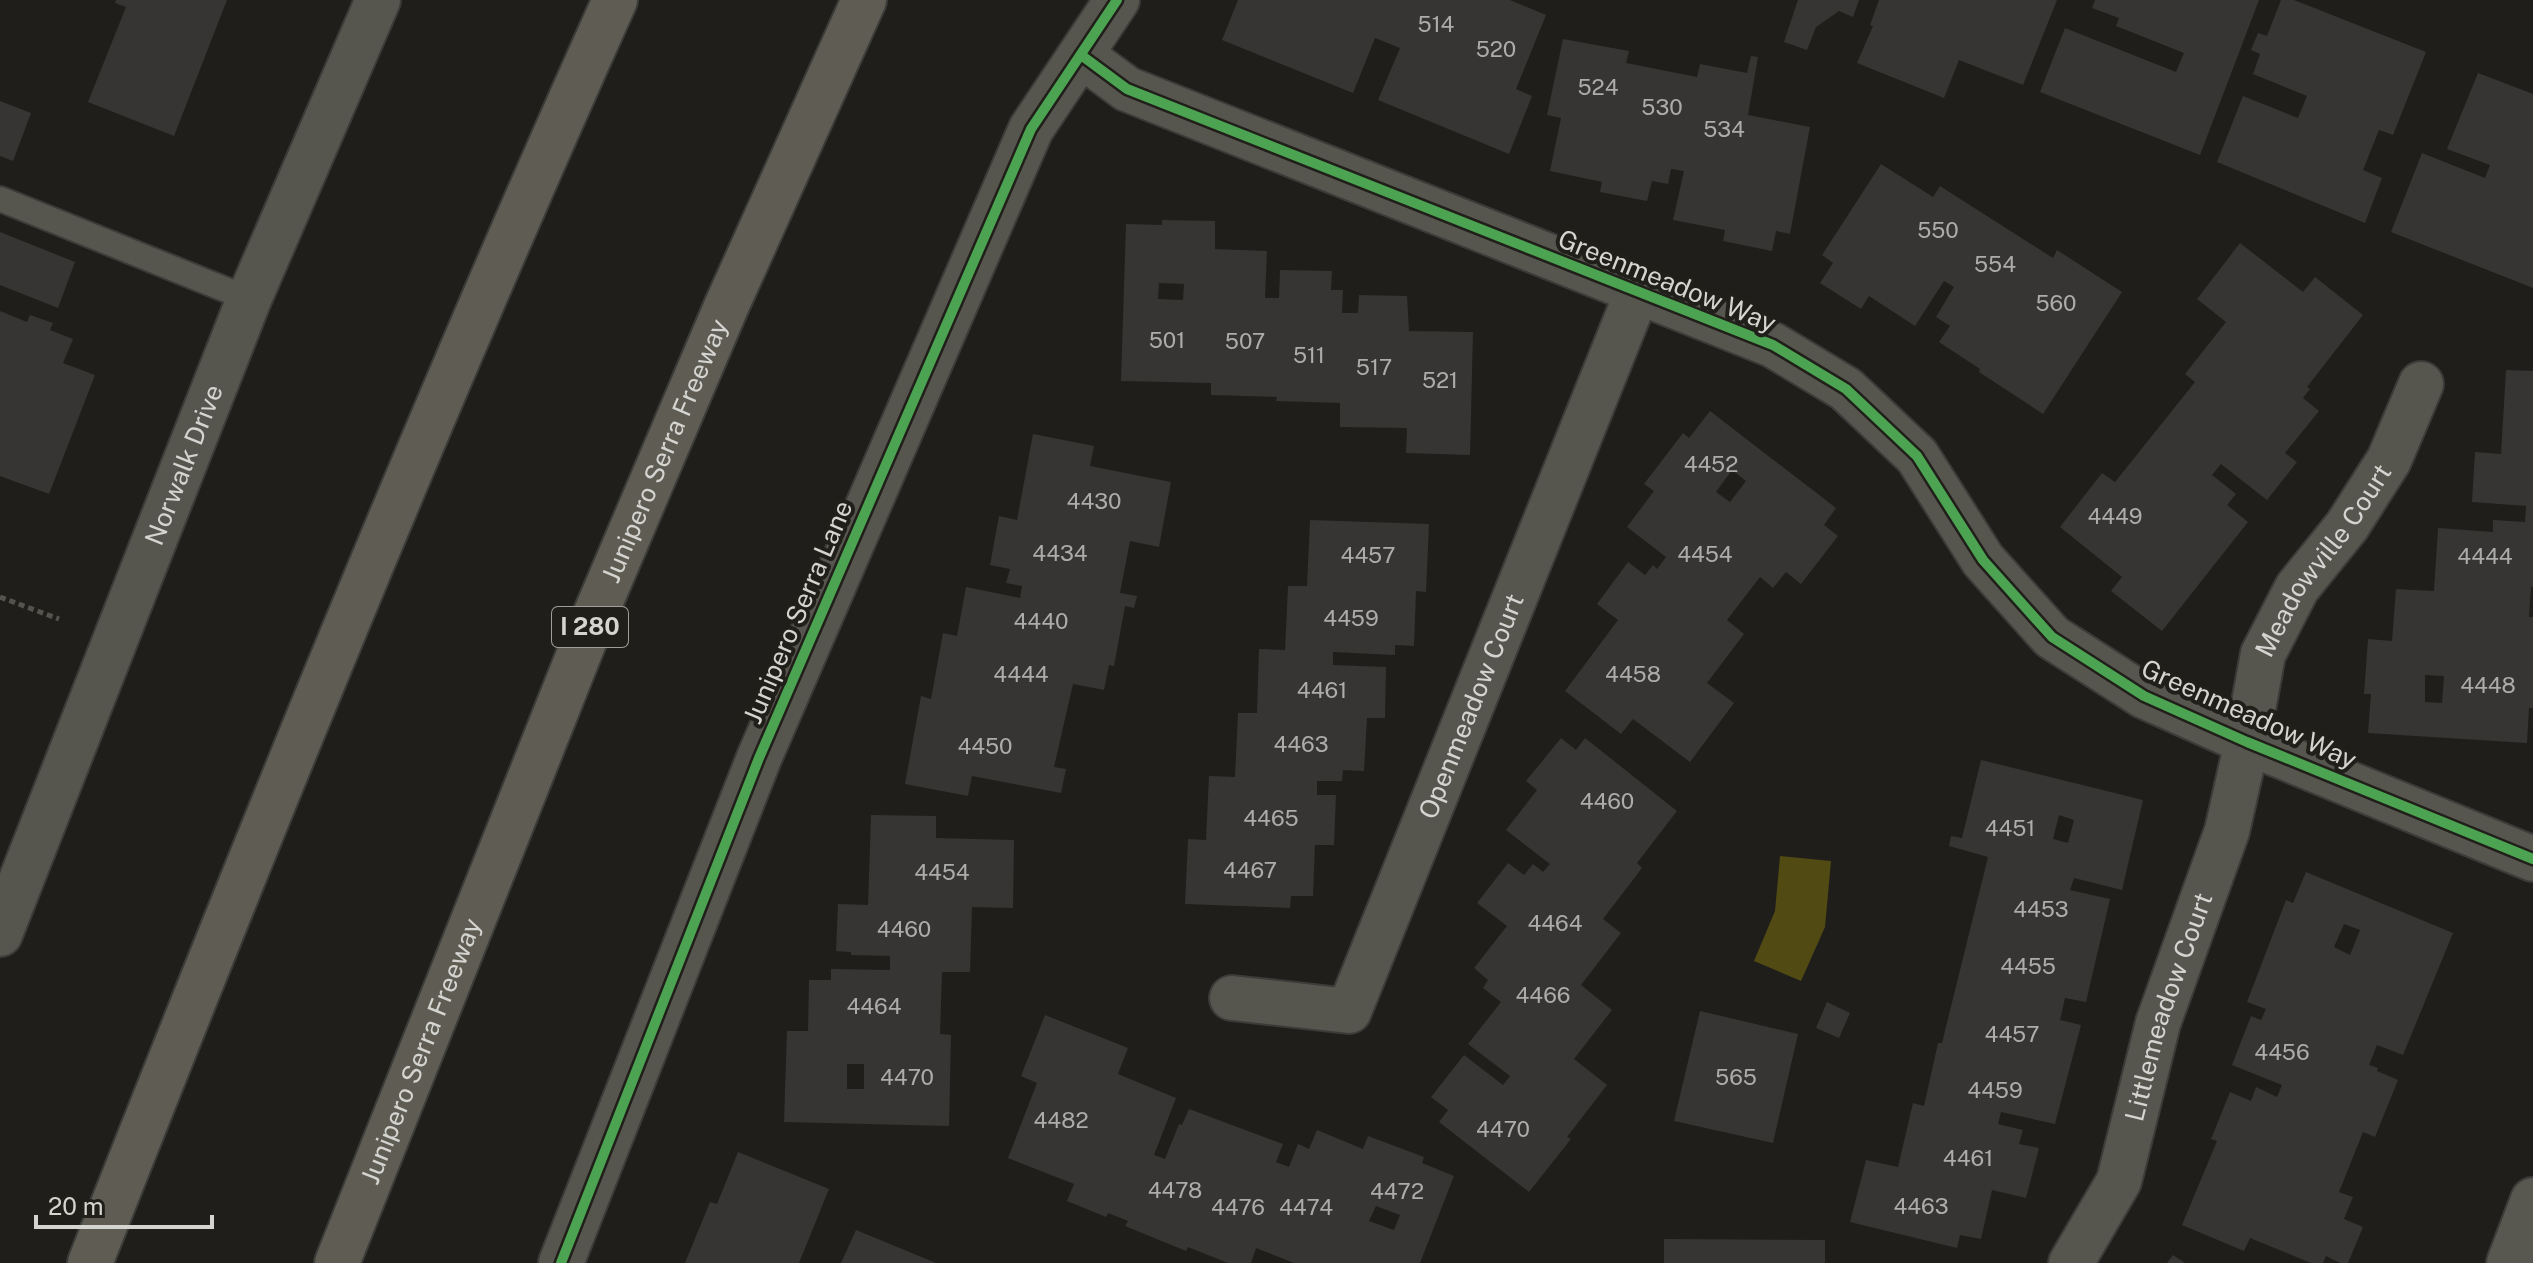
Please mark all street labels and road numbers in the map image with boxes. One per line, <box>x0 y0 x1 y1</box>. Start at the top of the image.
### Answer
street label: Greenmeadow Way <box>1554 223 1781 338</box>
street label: Junipero Serra Freeway <box>595 314 734 587</box>
street label: Norwalk Drive <box>138 380 229 549</box>
street label: Meadowville Court <box>2248 458 2397 662</box>
street label: Junipero Serra Lane <box>737 496 859 728</box>
street label: Openmeadow Court <box>1412 589 1530 823</box>
road number: I 280 <box>552 607 628 647</box>
street label: Greenmeadow Way <box>2137 652 2362 775</box>
street label: Littlemeadow Court <box>2118 888 2219 1124</box>
street label: Junipero Serra Freeway <box>354 913 488 1188</box>

